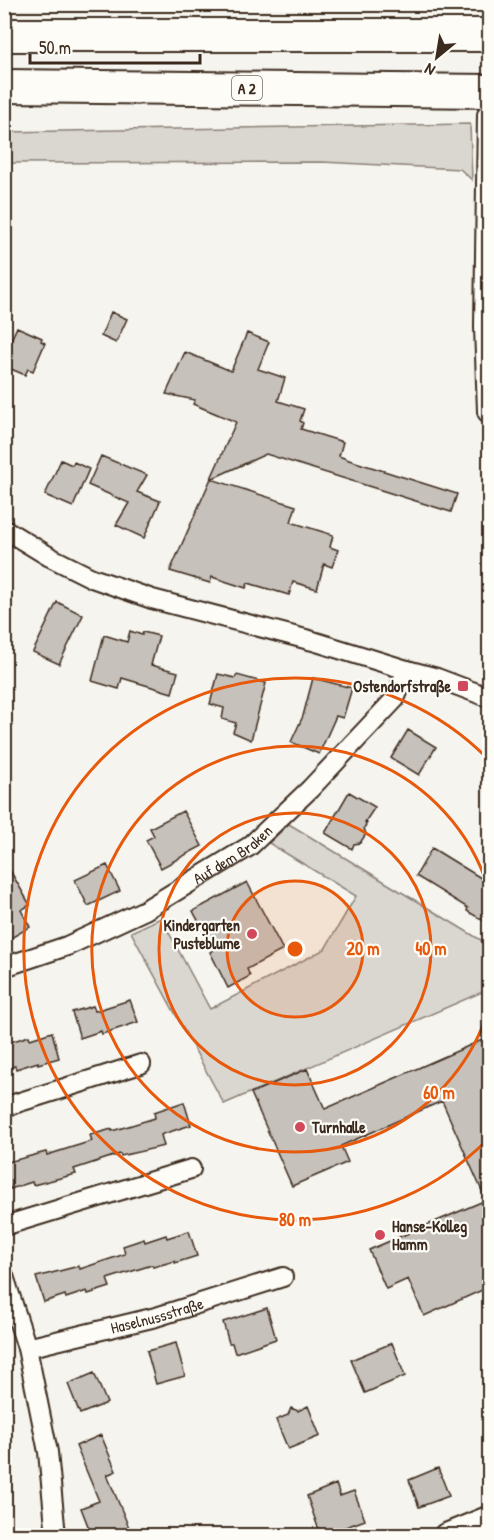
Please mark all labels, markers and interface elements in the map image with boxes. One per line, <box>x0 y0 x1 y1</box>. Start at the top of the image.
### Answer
scale bar <box>30 27 200 65</box>
north arrow <box>407 27 467 87</box>
text: 50 m <box>39 35 71 60</box>
text: N <box>420 58 439 82</box>
road number: A 2 <box>232 76 262 100</box>
place label: Ostendorfstraße <box>353 675 452 698</box>
marker: Ostendorfstraße <box>456 679 470 693</box>
street label: Auf dem Braken <box>189 820 277 889</box>
place label: Kindergarten Pusteblume <box>163 914 241 954</box>
marker: Kindergarten Pusteblume <box>245 927 259 941</box>
text: 20 m <box>347 936 379 961</box>
text: 40 m <box>415 936 447 961</box>
centre of rings <box>285 939 305 959</box>
text: 60 m <box>423 1080 455 1105</box>
place label: Turnhalle <box>311 1116 366 1138</box>
marker: Turnhalle <box>293 1120 307 1134</box>
text: 80 m <box>279 1207 311 1232</box>
place label: Hanse-Kolleg Hamm <box>392 1215 467 1255</box>
marker: Hanse-Kolleg Hamm <box>373 1228 387 1242</box>
street label: Haselnussstraße <box>108 1292 207 1339</box>

